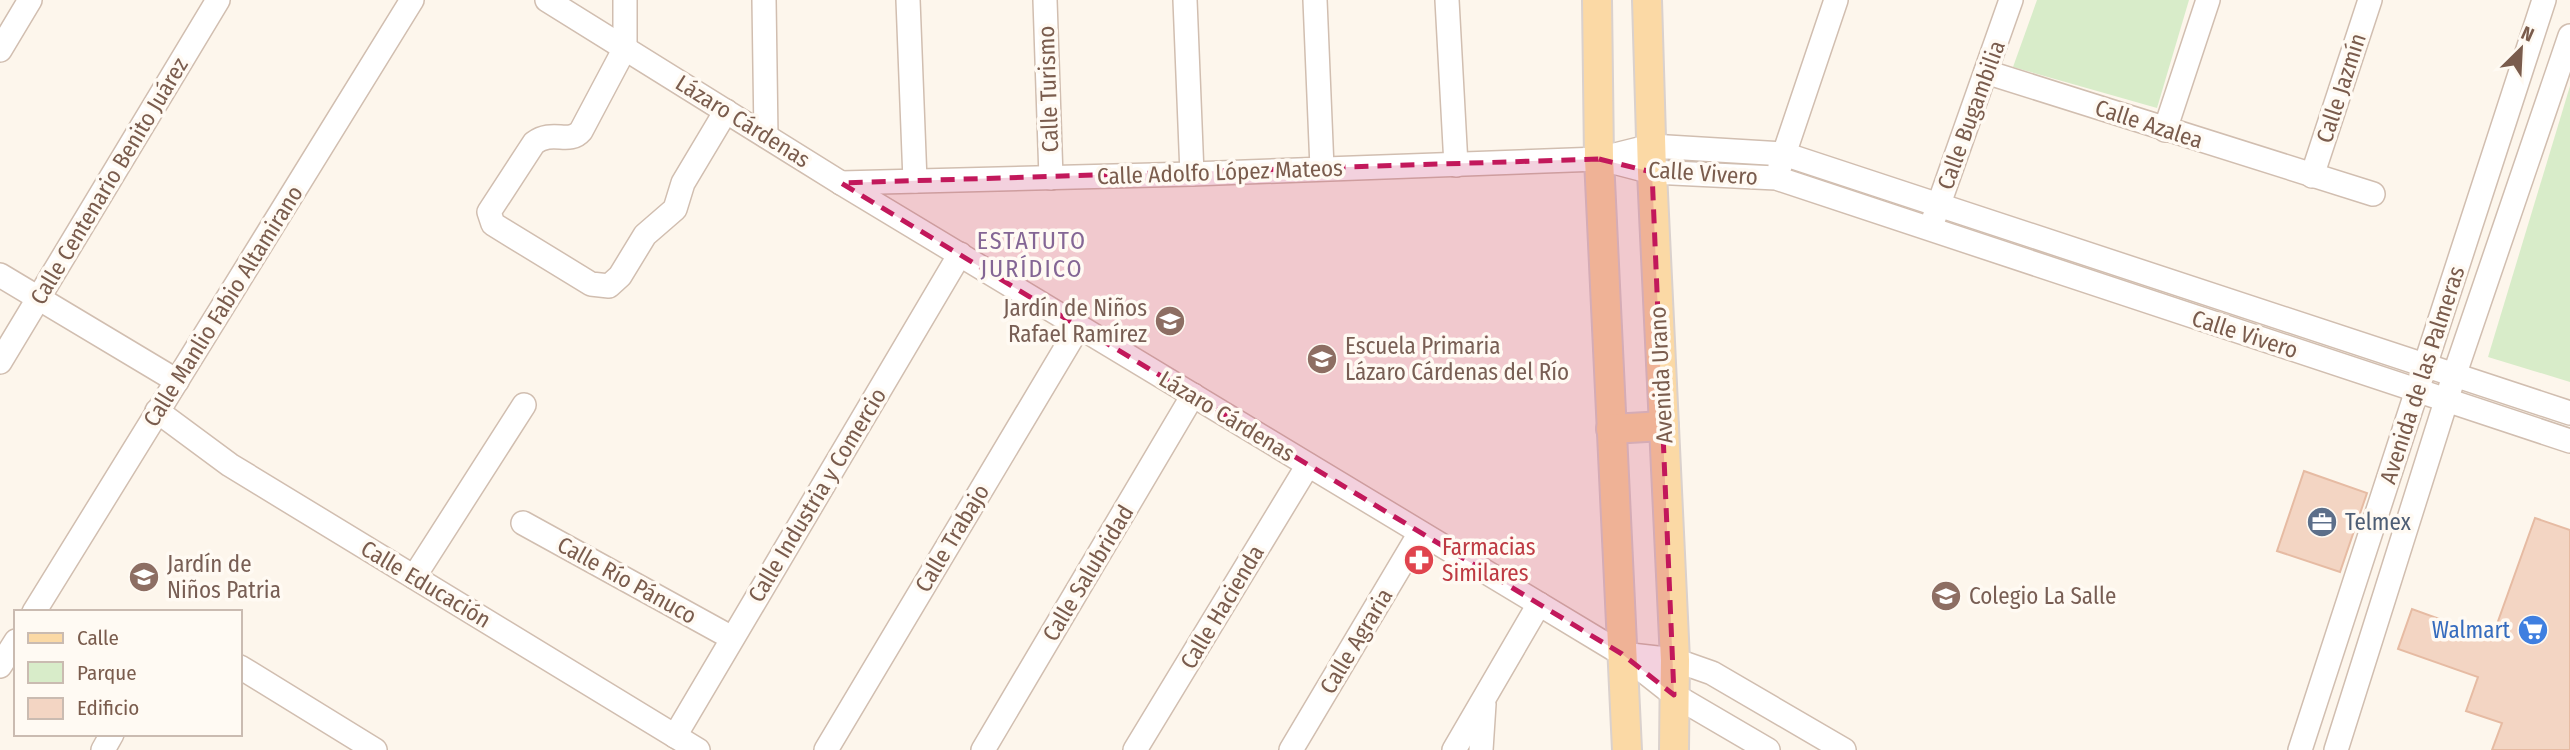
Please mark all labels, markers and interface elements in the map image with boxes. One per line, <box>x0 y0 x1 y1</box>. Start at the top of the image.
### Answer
north arrow <box>2486 14 2556 84</box>
text: N <box>2518 21 2538 47</box>
street label: Calle Turismo <box>1032 25 1064 153</box>
street label: Calle Jazmín <box>2310 30 2372 146</box>
street label: Calle Bugambilia <box>1931 37 2011 193</box>
street label: Calle Centenario Benito Juárez <box>24 52 194 310</box>
street label: Lázaro Cárdenas <box>671 69 815 174</box>
street label: Calle Azalea <box>2092 93 2206 155</box>
street label: Calle Adolfo López Mateos <box>1097 154 1344 190</box>
street label: Calle Vivero <box>1647 155 1759 191</box>
street label: Calle Manlio Fabio Altamirano <box>137 180 309 432</box>
district label: ESTATUTO JURÍDICO <box>977 227 1087 283</box>
street label: Avenida de las Palmeras <box>2374 262 2470 487</box>
place label: Jardín de Niños Rafael Ramírez <box>1003 294 1147 348</box>
school or university icon: Jardín de Niños Rafael Ramírez <box>1153 304 1187 338</box>
street label: Calle Vivero <box>2188 304 2302 364</box>
street label: Avenida Urano <box>1643 306 1679 444</box>
place label: Escuela Primaria Lázaro Cárdenas del Río <box>1345 332 1569 386</box>
school or university icon: Escuela Primaria Lázaro Cárdenas del Río <box>1305 342 1339 376</box>
street label: Lázaro Cárdenas <box>1154 365 1300 468</box>
street label: Calle Industria y Comercio <box>742 383 892 607</box>
street label: Calle Trabajo <box>909 479 995 597</box>
street label: Calle Salubridad <box>1036 500 1140 646</box>
office icon: Telmex <box>2305 505 2339 539</box>
place label: Telmex <box>2345 508 2411 536</box>
street label: Calle Río Pánuco <box>552 530 702 630</box>
place label: Farmacias Similares <box>1442 533 1536 587</box>
street label: Calle Educación <box>356 534 496 634</box>
street label: Calle Hacienda <box>1174 540 1270 674</box>
pharmacy icon: Farmacias Similares <box>1402 543 1436 577</box>
place label: Jardín de Niños Patria <box>167 550 281 604</box>
school or university icon: Jardín de Niños Patria <box>127 560 161 594</box>
school or university icon: Colegio La Salle <box>1929 579 1963 613</box>
place label: Colegio La Salle <box>1969 582 2116 610</box>
street label: Calle Agraria <box>1314 583 1398 699</box>
legend <box>14 610 242 736</box>
supermarket icon: Walmart <box>2516 613 2550 647</box>
place label: Walmart <box>2432 616 2510 644</box>
text: Calle <box>77 625 119 651</box>
text: Parque <box>77 660 137 686</box>
text: Edificio <box>77 695 139 721</box>

